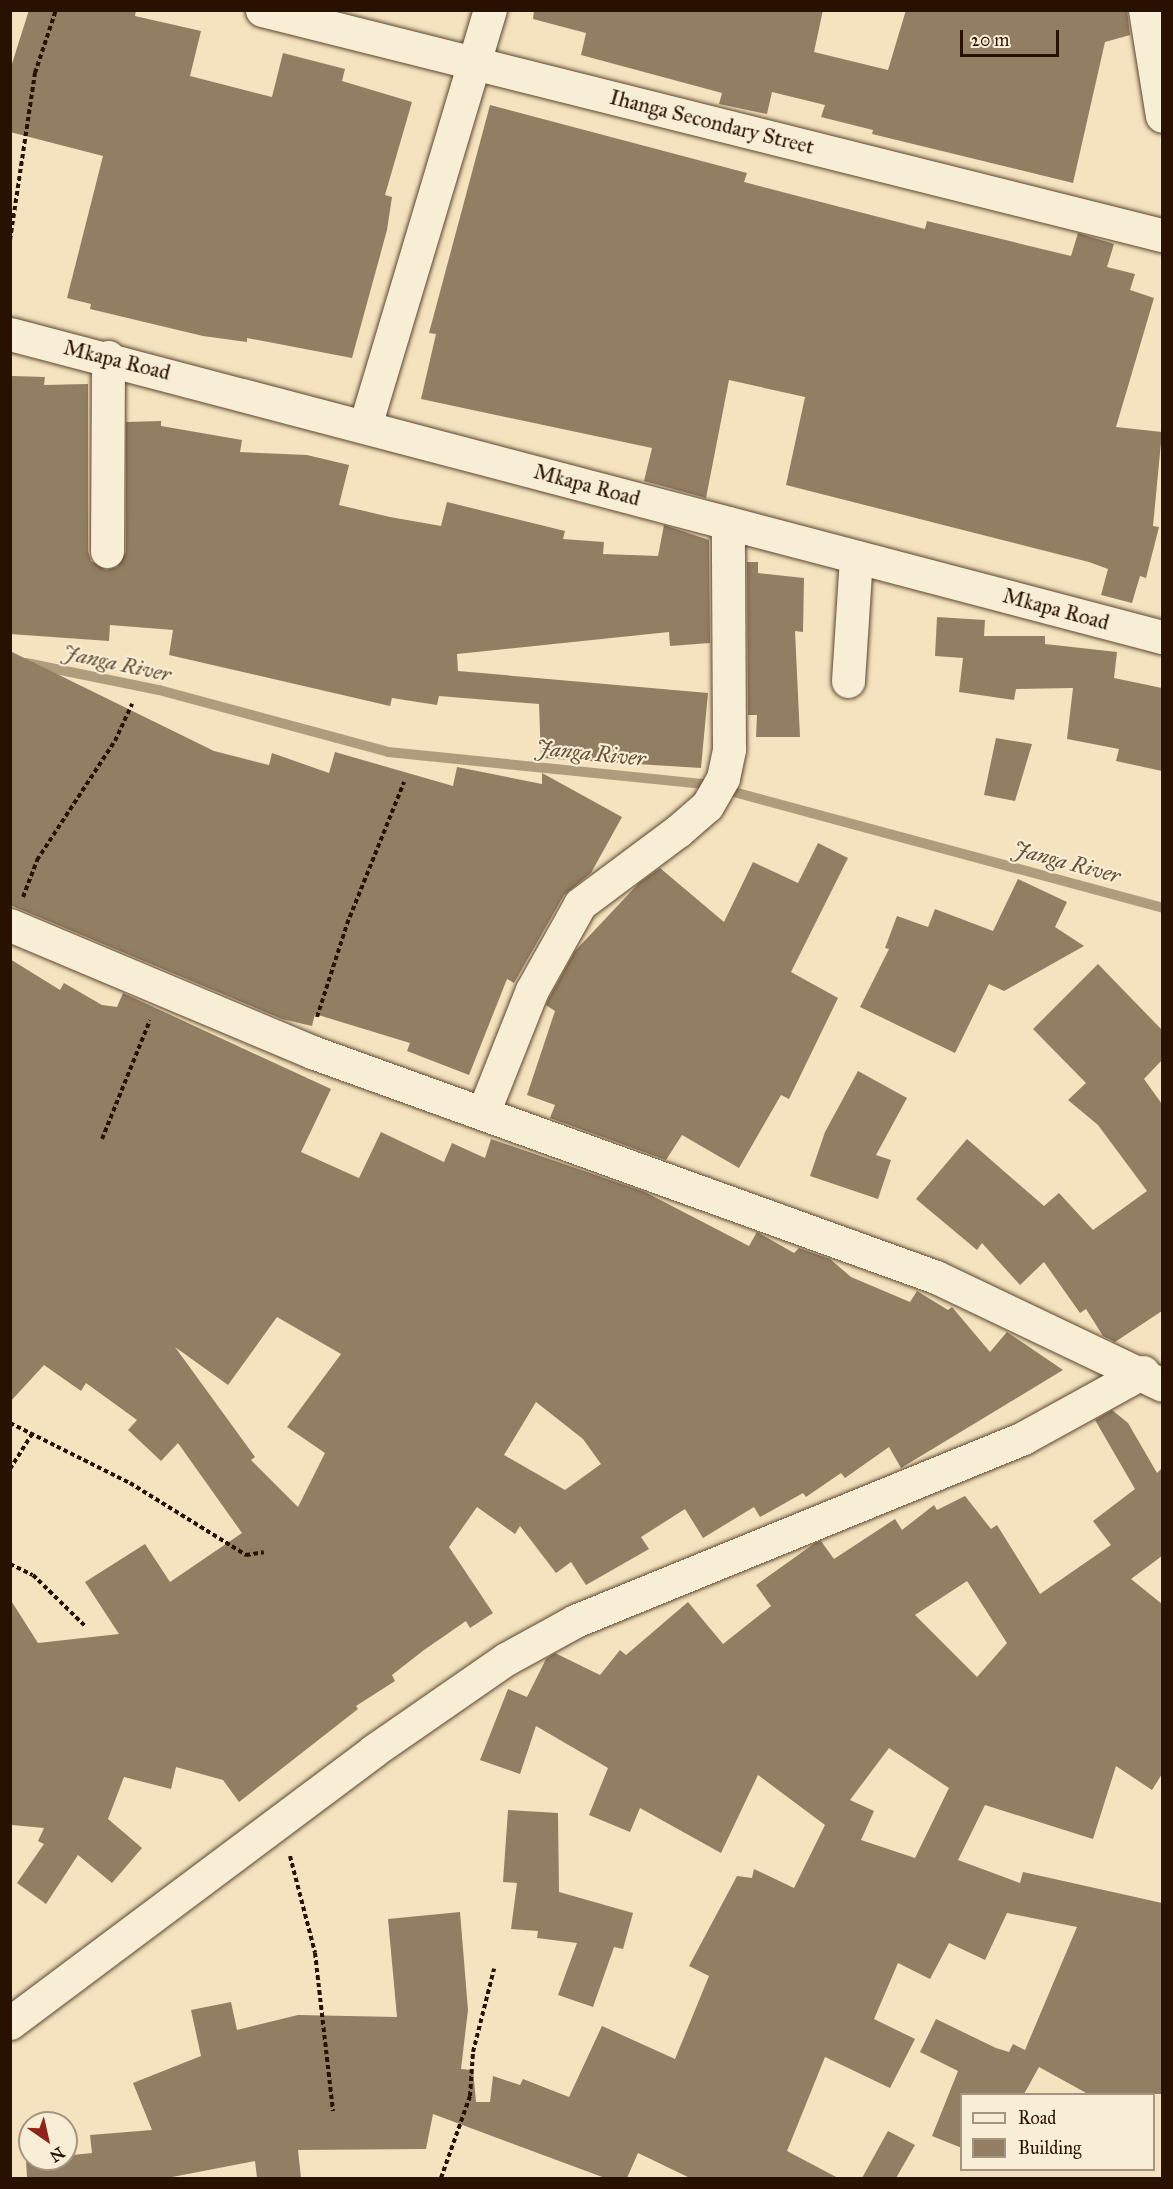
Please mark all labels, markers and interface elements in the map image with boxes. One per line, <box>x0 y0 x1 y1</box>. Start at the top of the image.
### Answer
scale bar <box>963 18 1062 56</box>
text: 20 m <box>971 29 1009 51</box>
street label: Ihanga Secondary Street <box>607 84 817 160</box>
street label: Mkapa Road <box>61 335 173 385</box>
street label: Mkapa Road <box>531 459 643 511</box>
street label: Mkapa Road <box>1000 583 1112 635</box>
water label: Janga River <box>61 639 173 687</box>
water label: Janga River <box>535 734 647 772</box>
water label: Janga River <box>1011 835 1123 889</box>
legend <box>960 2093 1155 2171</box>
text: Road <box>1018 2107 1056 2129</box>
north arrow <box>18 2111 78 2171</box>
text: Building <box>1018 2137 1081 2159</box>
text: N <box>46 2143 68 2166</box>

